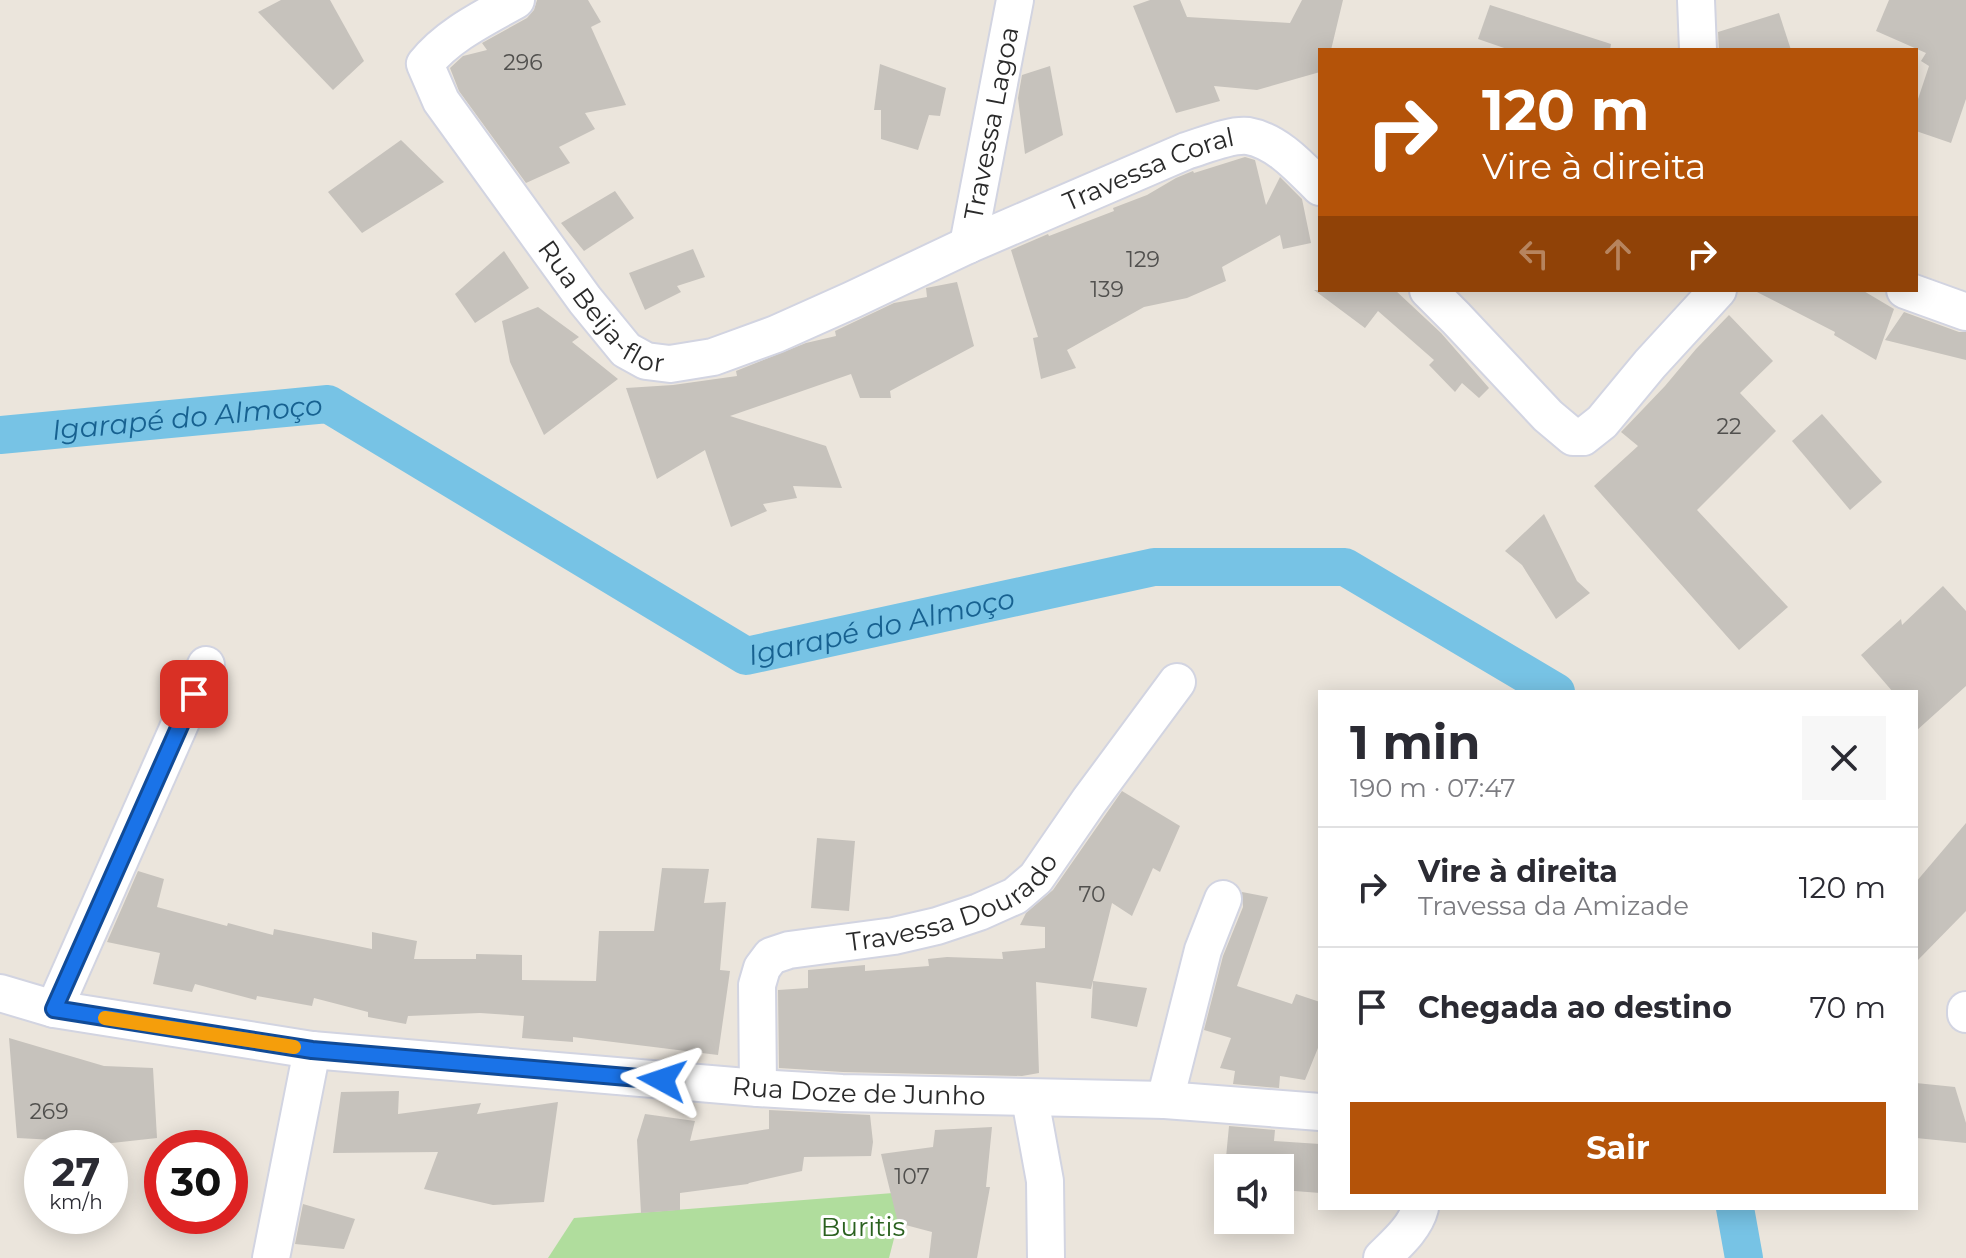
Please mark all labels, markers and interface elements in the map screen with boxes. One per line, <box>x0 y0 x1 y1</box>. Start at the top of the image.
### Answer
street label: Travessa Lagoa <box>957 24 1026 223</box>
house number: 296 <box>503 49 543 76</box>
text: 120 m <box>1482 76 1650 144</box>
icon: right <box>1350 80 1454 184</box>
street label: Travessa Coral <box>1058 121 1237 218</box>
text: Vire à direita <box>1482 144 1706 188</box>
icon: left <box>1512 232 1556 276</box>
icon: ahead <box>1596 232 1640 276</box>
icon: right <box>1680 232 1724 276</box>
street label: Rua Beija-flor <box>531 234 666 379</box>
house number: 129 <box>1126 246 1160 273</box>
house number: 139 <box>1090 276 1124 303</box>
water label: Igarapé do Almoço <box>50 388 324 447</box>
house number: 22 <box>1717 413 1742 440</box>
water label: Igarapé do Almoço <box>745 581 1018 672</box>
pin <box>160 660 228 728</box>
icon: arrive <box>172 672 216 716</box>
text: 1 min <box>1350 713 1480 771</box>
button: close <box>1802 716 1886 800</box>
text: 190 m · 07:47 <box>1350 772 1516 804</box>
street label: Travessa Dourado <box>845 847 1064 958</box>
text: Vire à direita <box>1418 853 1618 890</box>
icon: right <box>1350 865 1394 909</box>
text: 120 m <box>1799 869 1886 906</box>
house number: 70 <box>1078 881 1106 908</box>
text: Travessa da Amizade <box>1418 890 1689 922</box>
icon: arrive <box>1350 985 1394 1029</box>
text: Chegada ao destino <box>1418 989 1732 1026</box>
text: 70 m <box>1809 989 1886 1026</box>
position arrow <box>620 1038 704 1122</box>
street label: Rua Doze de Junho <box>731 1070 986 1112</box>
house number: 269 <box>29 1098 69 1125</box>
button: Sair <box>1350 1102 1886 1194</box>
speed limit sign: 30 <box>144 1130 248 1234</box>
text: 27 <box>52 1147 100 1196</box>
map controls <box>1214 1154 1294 1234</box>
button: sound <box>1214 1154 1294 1234</box>
house number: 107 <box>894 1163 930 1190</box>
text: km/h <box>49 1190 103 1214</box>
park label: Buritis <box>821 1211 905 1243</box>

